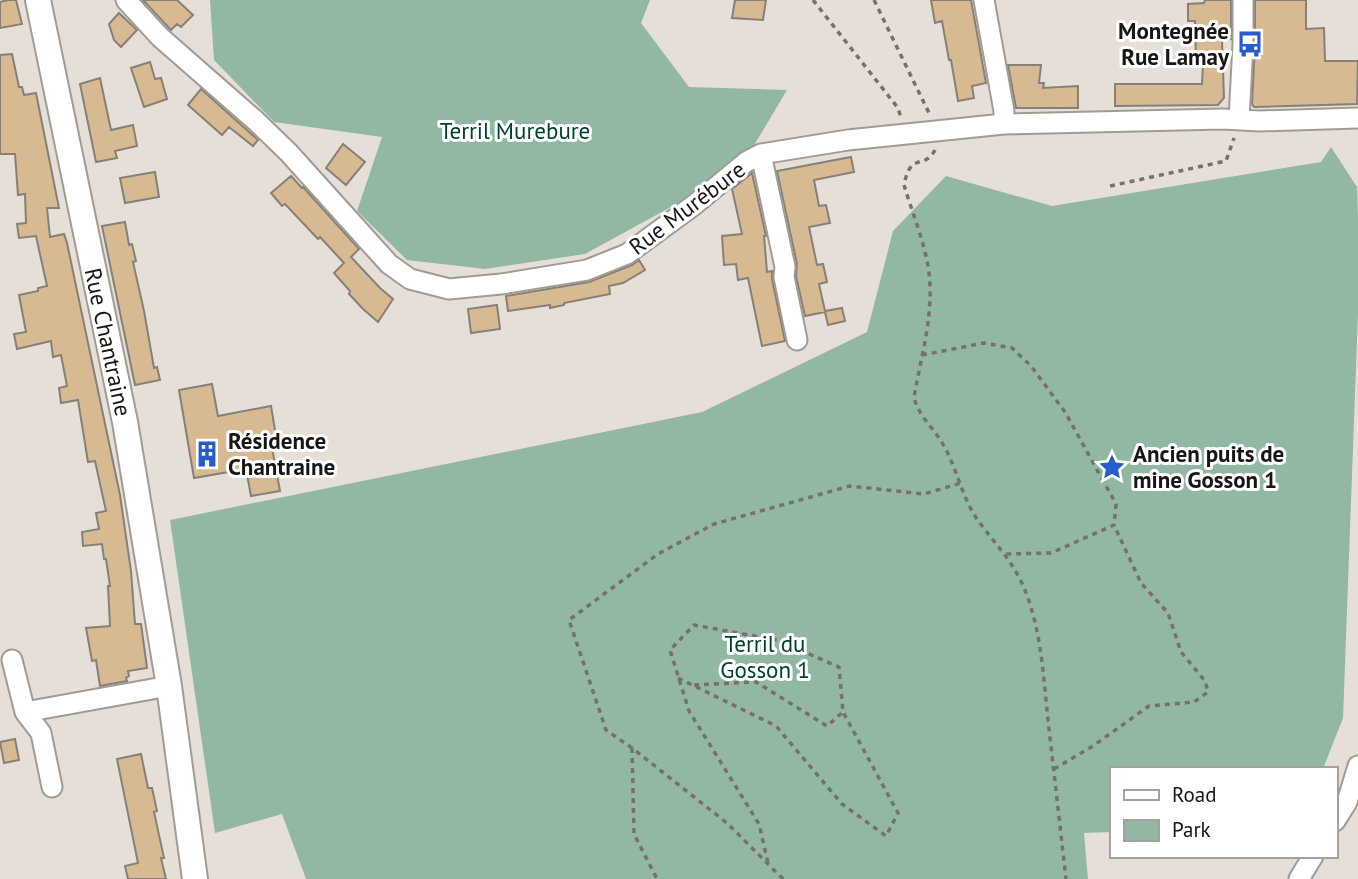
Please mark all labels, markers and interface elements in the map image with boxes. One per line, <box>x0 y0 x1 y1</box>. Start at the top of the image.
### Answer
place label: Montegnée Rue Lamay <box>1118 16 1230 71</box>
bus stop icon: Montegnée Rue Lamay <box>1235 29 1265 59</box>
park label: Terril Murebure <box>440 116 590 145</box>
street label: Rue Murébure <box>623 154 751 261</box>
street label: Rue Chantraine <box>79 265 138 419</box>
place label: Résidence Chantraine <box>228 426 335 481</box>
building icon: Résidence Chantraine <box>192 439 222 469</box>
place label: Ancien puits de mine Gosson 1 <box>1133 439 1284 494</box>
place icon: Ancien puits de mine Gosson 1 <box>1097 452 1127 482</box>
park label: Terril du Gosson 1 <box>720 629 810 684</box>
legend <box>1110 767 1337 858</box>
text: Road <box>1172 781 1216 808</box>
text: Park <box>1172 816 1211 843</box>

